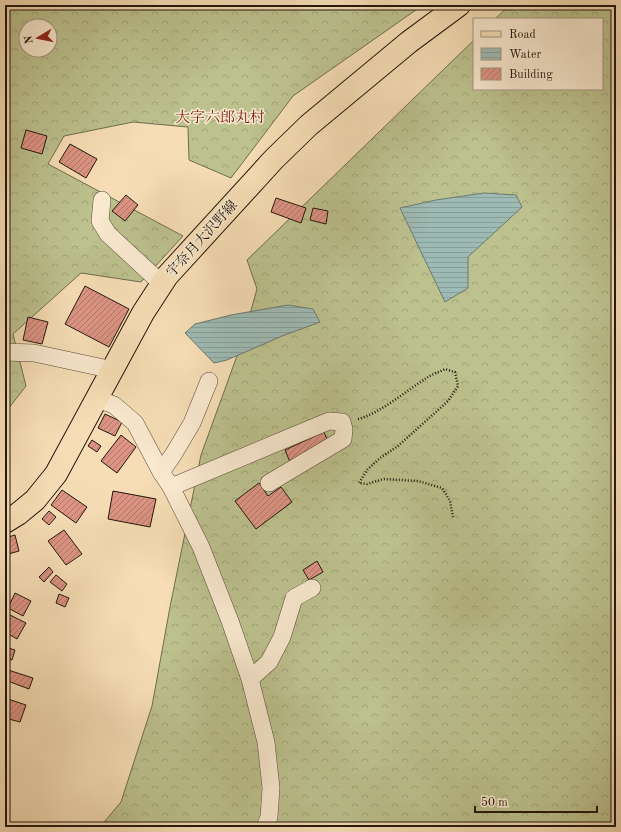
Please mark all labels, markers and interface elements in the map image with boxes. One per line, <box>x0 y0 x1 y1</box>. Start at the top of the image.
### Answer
north arrow <box>18 18 58 58</box>
legend <box>473 18 603 90</box>
text: Road <box>509 29 536 41</box>
text: N <box>23 34 36 45</box>
text: Water <box>509 49 542 61</box>
text: Building <box>509 69 553 81</box>
district label: 大字六郎丸村 <box>175 109 265 126</box>
street label: 宇奈月大沢野線 <box>163 197 240 280</box>
scale bar <box>475 788 597 814</box>
text: 50 m <box>481 796 508 809</box>

